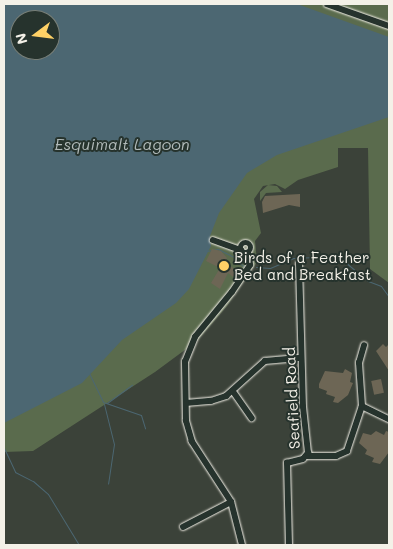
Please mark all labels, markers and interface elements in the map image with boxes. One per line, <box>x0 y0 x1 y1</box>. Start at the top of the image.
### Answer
north arrow <box>10 10 60 60</box>
text: N <box>10 31 32 46</box>
water label: Esquimalt Lagoon <box>54 134 190 154</box>
place label: Birds of a Feather Bed and Breakfast <box>234 248 371 283</box>
marker: Birds of a Feather Bed and Breakfast <box>218 260 230 272</box>
street label: Seafield Road <box>280 346 304 450</box>

